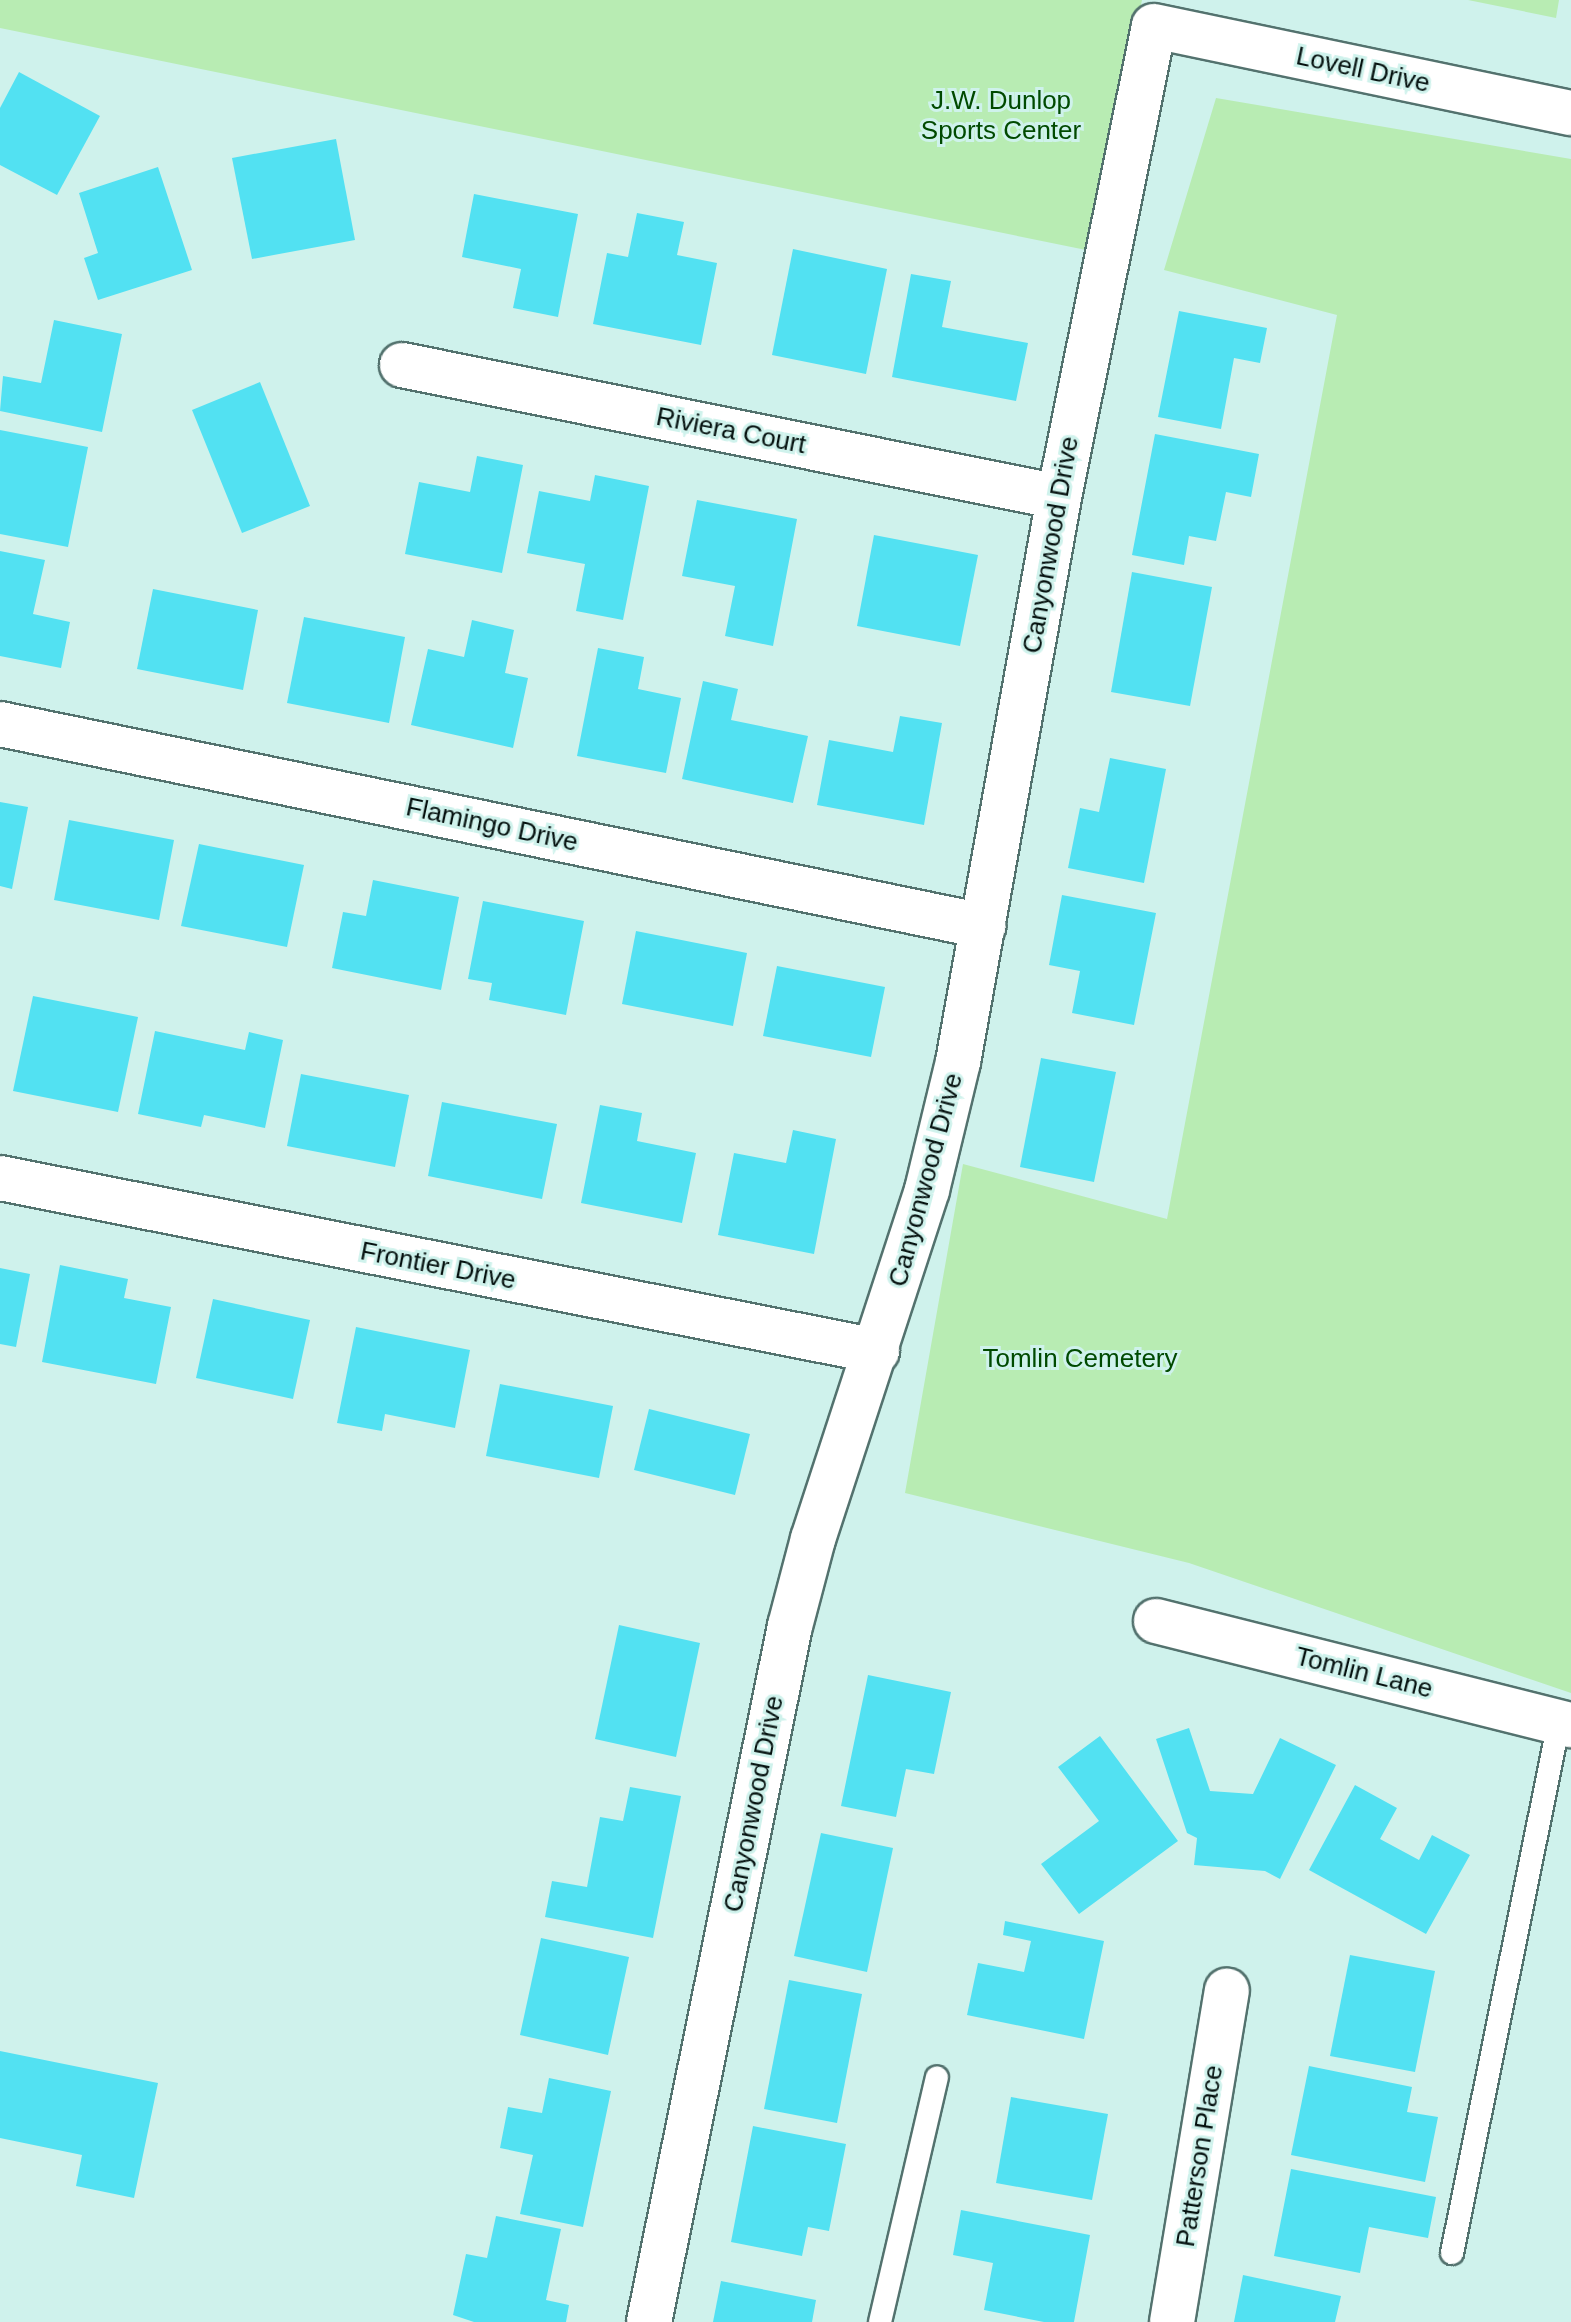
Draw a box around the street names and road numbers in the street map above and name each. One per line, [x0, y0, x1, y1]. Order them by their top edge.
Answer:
street label: Lovell Drive [1293, 41, 1433, 99]
street label: Riviera Court [654, 401, 808, 461]
street label: Canyonwood Drive [1017, 434, 1085, 656]
street label: Flamingo Drive [403, 792, 581, 858]
street label: Canyonwood Drive [883, 1070, 969, 1290]
street label: Frontier Drive [358, 1236, 518, 1296]
street label: Tomlin Lane [1292, 1641, 1436, 1705]
street label: Canyonwood Drive [718, 1693, 790, 1915]
street label: Patterson Place [1170, 2063, 1230, 2249]

